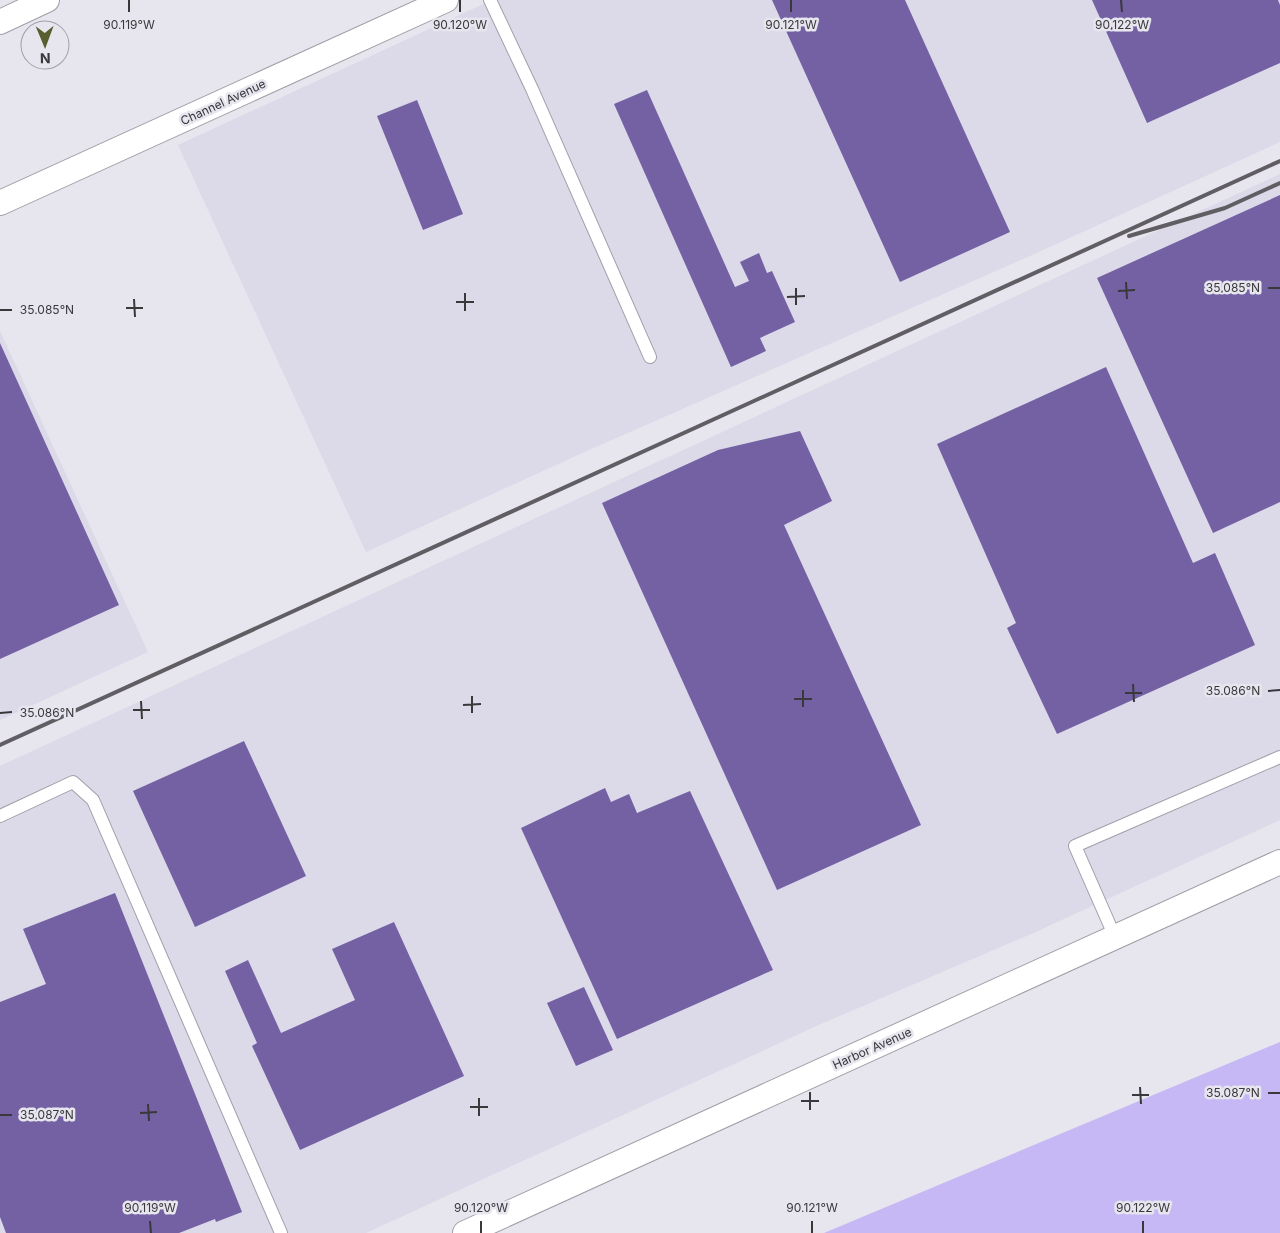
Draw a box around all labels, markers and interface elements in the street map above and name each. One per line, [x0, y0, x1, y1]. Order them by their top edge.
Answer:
text: 90.119°W [103, 17, 155, 32]
text: 90.120°W [433, 17, 487, 32]
text: 90.121°W [765, 17, 817, 32]
text: 90.122°W [1095, 17, 1149, 32]
north arrow [20, 20, 70, 70]
text: N [40, 50, 51, 67]
street label: Channel Avenue [178, 76, 268, 128]
text: 35.085°N [1206, 280, 1260, 295]
text: 35.085°N [20, 302, 74, 317]
text: 35.086°N [1206, 683, 1260, 698]
text: 35.086°N [20, 705, 74, 720]
street label: Harbor Avenue [830, 1024, 914, 1072]
text: 35.087°N [1206, 1085, 1260, 1100]
text: 35.087°N [20, 1107, 74, 1122]
text: 90.119°W [124, 1200, 176, 1215]
text: 90.120°W [454, 1200, 508, 1215]
text: 90.121°W [786, 1200, 838, 1215]
text: 90.122°W [1116, 1200, 1170, 1215]

